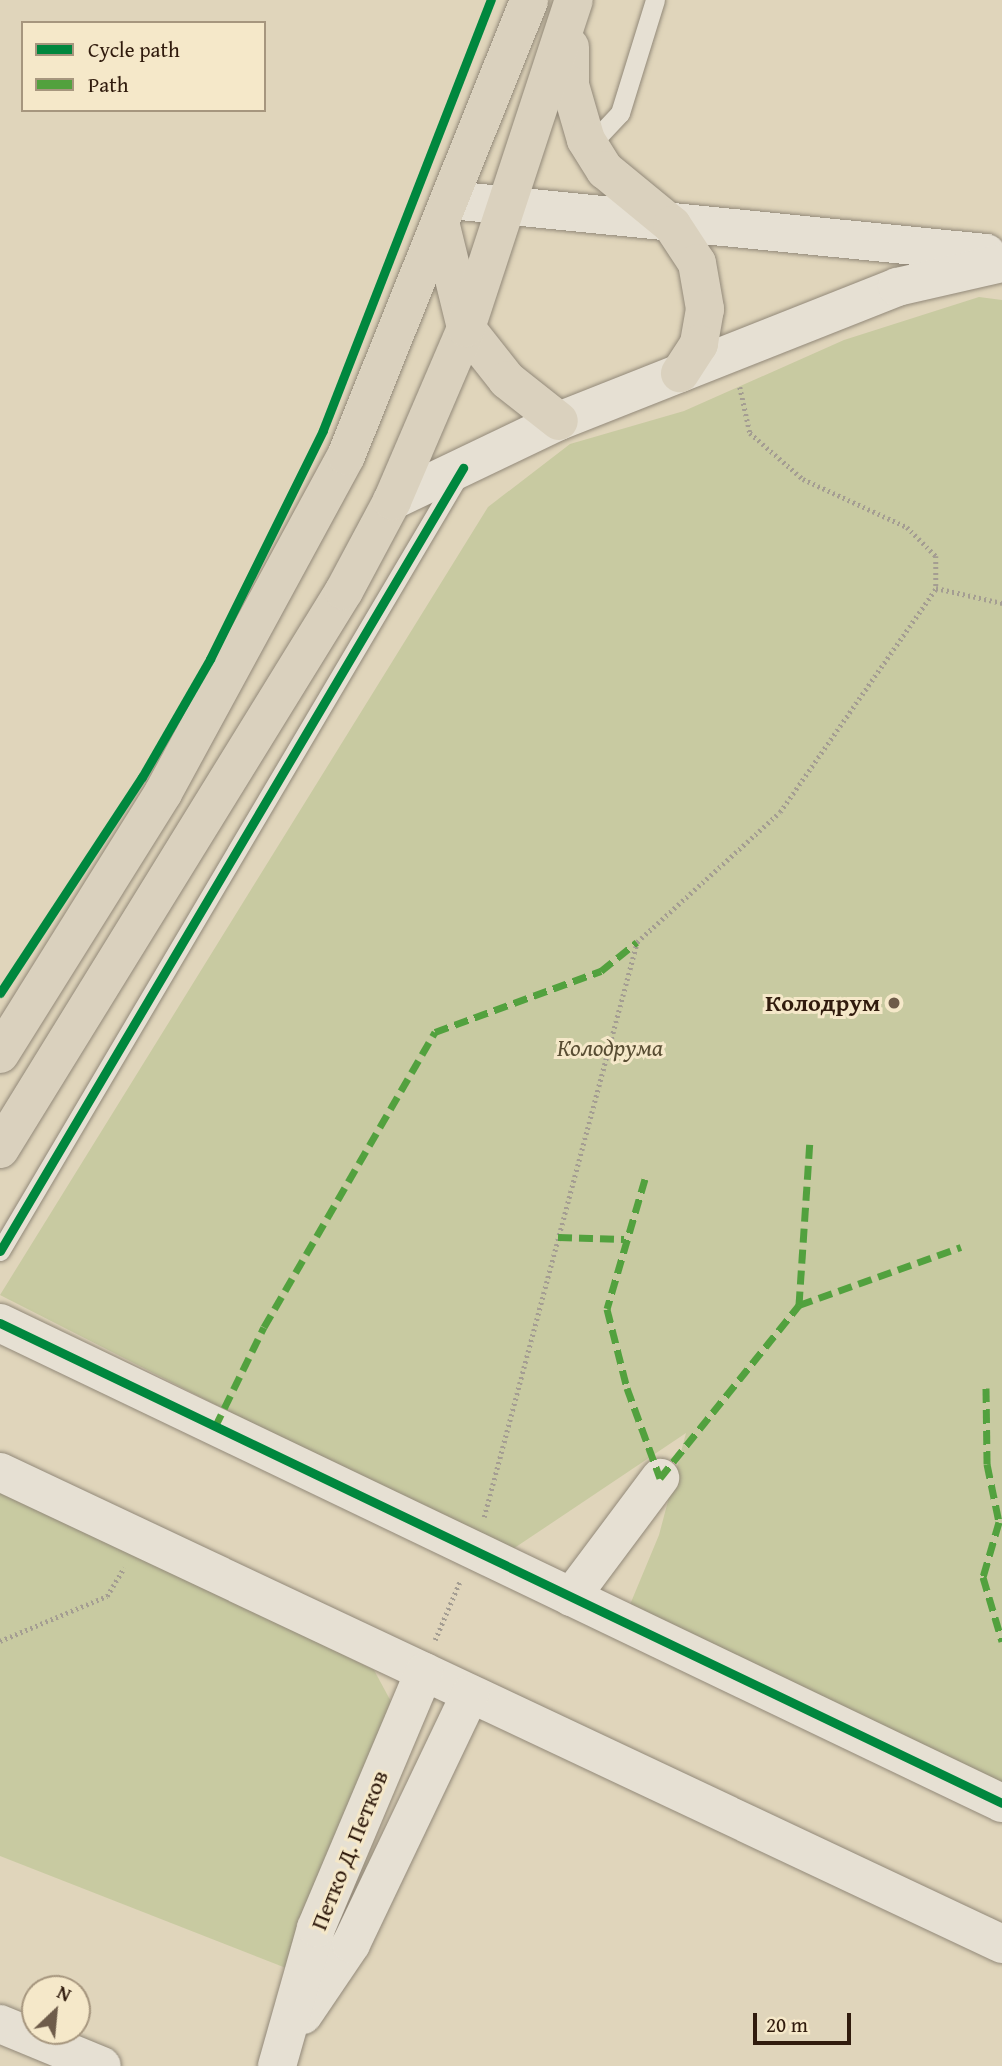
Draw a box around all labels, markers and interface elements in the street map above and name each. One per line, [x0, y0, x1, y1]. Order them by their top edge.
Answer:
legend [21, 21, 266, 112]
text: Cycle path [88, 34, 180, 65]
text: Path [88, 69, 128, 100]
place label: Колодрум [765, 989, 880, 1017]
marker: Колодрум [886, 995, 902, 1011]
park label: Колодрума [557, 1034, 663, 1062]
street label: Петко Д. Петков [304, 1766, 394, 1934]
north arrow [21, 1975, 91, 2045]
text: N [52, 1978, 76, 2008]
scale bar [757, 2000, 855, 2044]
text: 20 m [766, 2009, 808, 2040]

